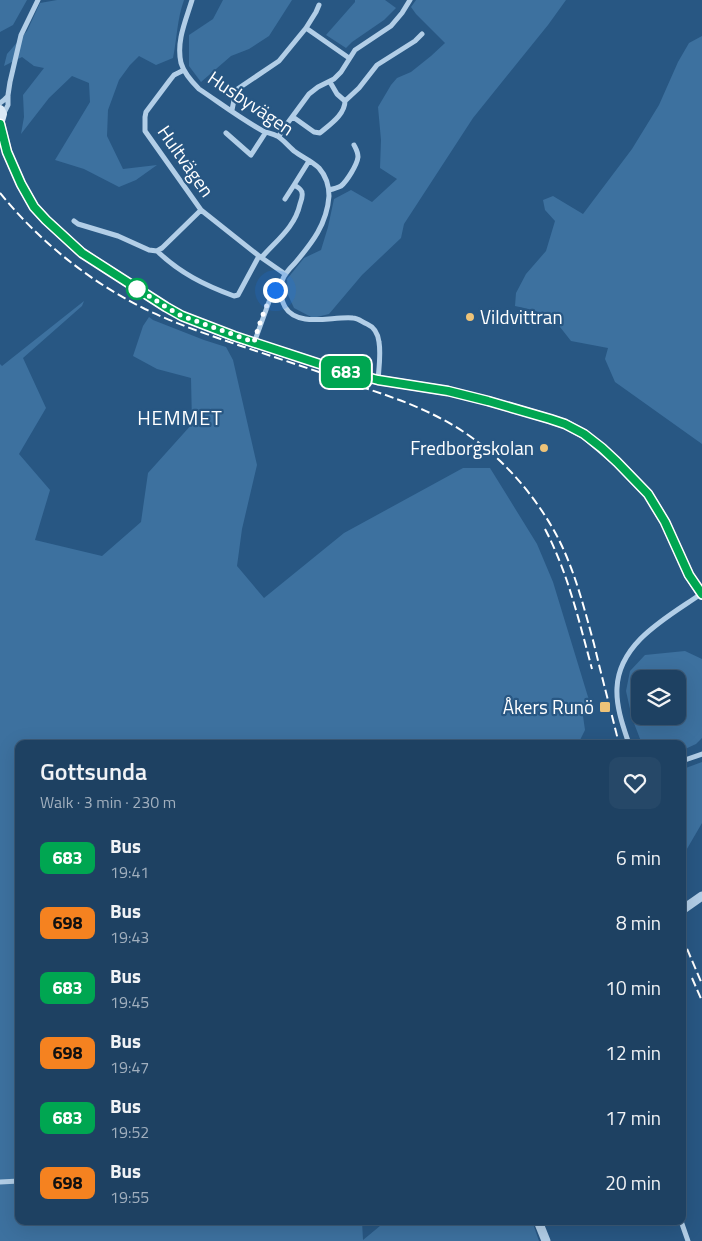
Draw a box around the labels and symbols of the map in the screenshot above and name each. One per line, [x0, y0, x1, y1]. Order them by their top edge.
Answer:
street label: Husbyvägen [202, 63, 300, 142]
street label: Hultvägen [151, 119, 222, 203]
unlabelled marker [126, 278, 148, 300]
your location [263, 278, 288, 303]
place label: Vildvittran [480, 302, 563, 331]
marker: Vildvittran [464, 311, 476, 323]
line badge: 683 [317, 356, 375, 388]
district label: HEMMET [137, 402, 223, 433]
place label: Fredborgskolan [410, 433, 534, 462]
marker: Fredborgskolan [538, 442, 550, 454]
place label: Åkers Runö [503, 692, 594, 721]
marker: Åkers Runö [598, 700, 612, 714]

